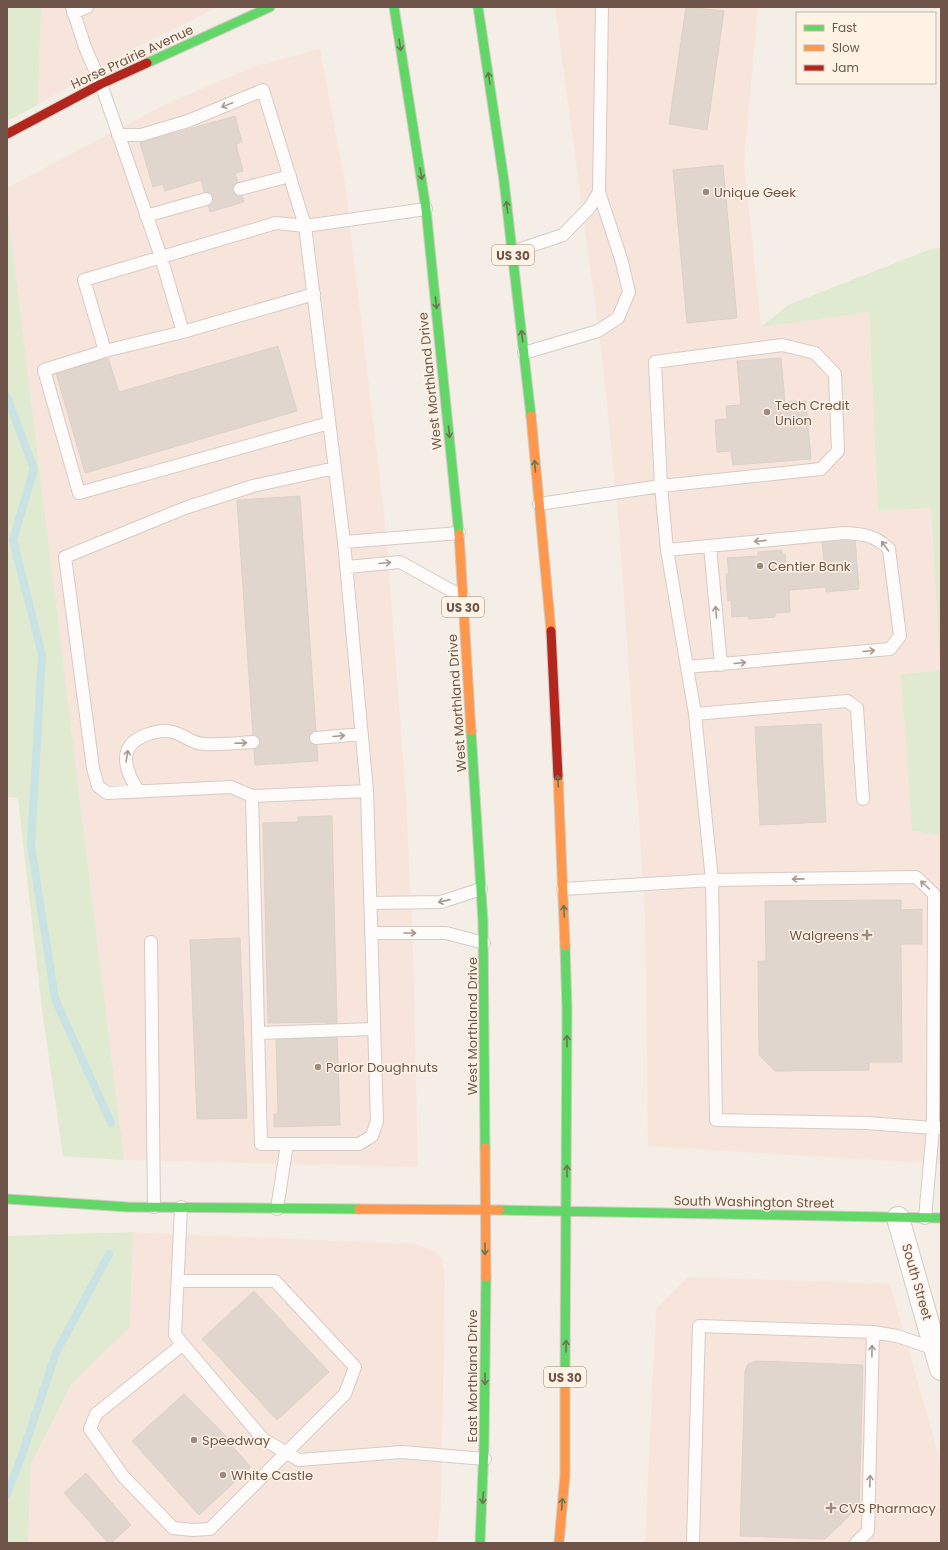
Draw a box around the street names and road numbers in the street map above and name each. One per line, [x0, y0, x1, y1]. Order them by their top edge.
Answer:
street label: Horse Prairie Avenue [68, 20, 196, 94]
road number: US 30 [492, 245, 534, 265]
street label: West Morthland Drive [413, 311, 447, 451]
road number: US 30 [442, 597, 484, 617]
street label: West Morthland Drive [443, 633, 471, 773]
street label: West Morthland Drive [463, 957, 482, 1095]
street label: South Washington Street [674, 1191, 835, 1213]
street label: South Street [897, 1241, 937, 1323]
street label: East Morthland Drive [463, 1309, 482, 1443]
road number: US 30 [544, 1367, 586, 1387]

